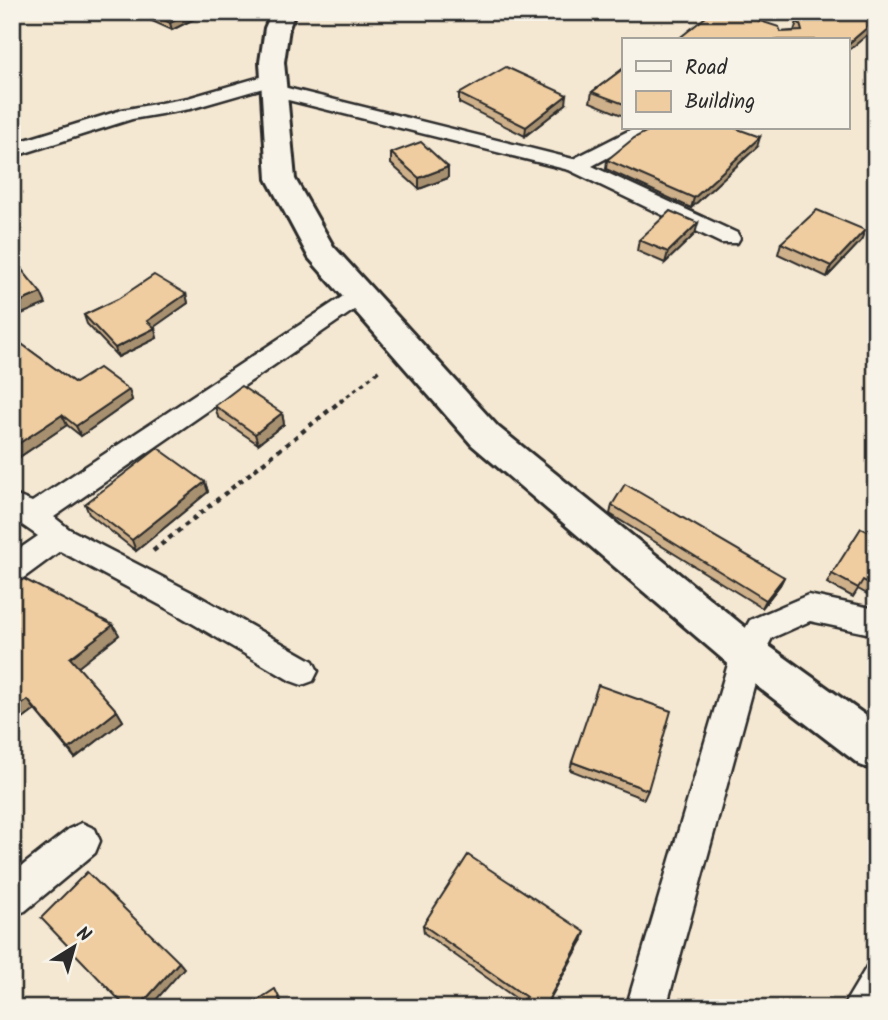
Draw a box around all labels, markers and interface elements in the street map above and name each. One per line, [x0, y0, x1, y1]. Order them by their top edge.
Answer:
legend [622, 38, 850, 130]
text: Road [685, 52, 728, 85]
text: Building [685, 86, 755, 119]
north arrow [38, 912, 108, 982]
text: N [69, 919, 97, 951]

